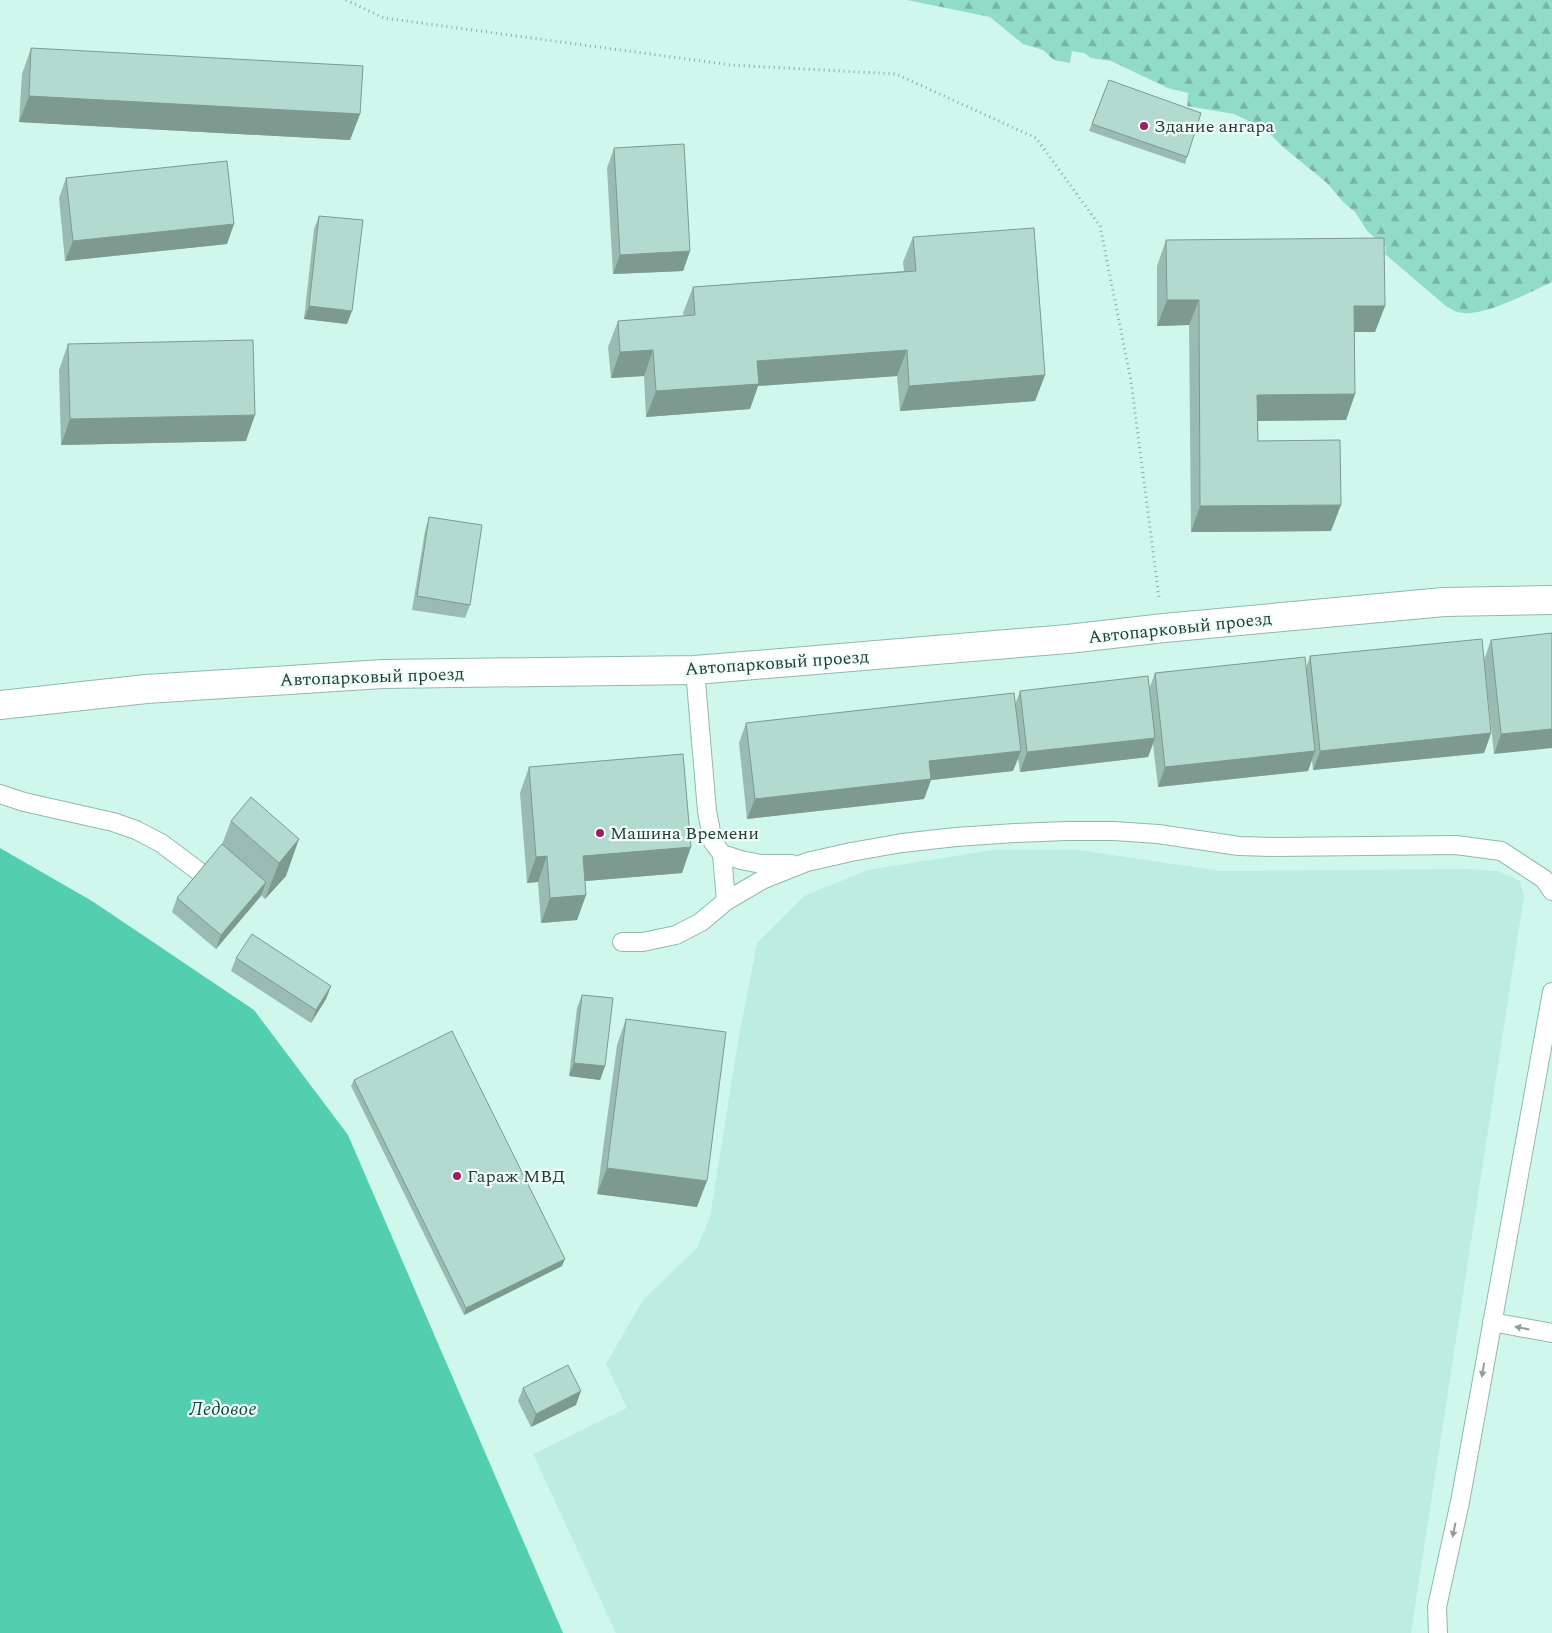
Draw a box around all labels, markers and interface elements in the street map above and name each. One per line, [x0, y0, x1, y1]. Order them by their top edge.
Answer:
place label: Здание ангара [1154, 113, 1275, 140]
marker: Здание ангара [1138, 120, 1150, 132]
street label: Автопарковый проезд [1087, 605, 1273, 651]
street label: Автопарковый проезд [684, 643, 870, 683]
street label: Автопарковый проезд [279, 660, 465, 694]
place label: Машина Времени [610, 820, 759, 847]
marker: Машина Времени [594, 827, 606, 839]
place label: Гараж МВД [467, 1163, 565, 1190]
marker: Гараж МВД [451, 1170, 463, 1182]
one-way arrow [1514, 1323, 1530, 1331]
one-way arrow [1479, 1362, 1487, 1378]
water label: Ледовое [188, 1395, 257, 1424]
one-way arrow [1450, 1522, 1458, 1537]

